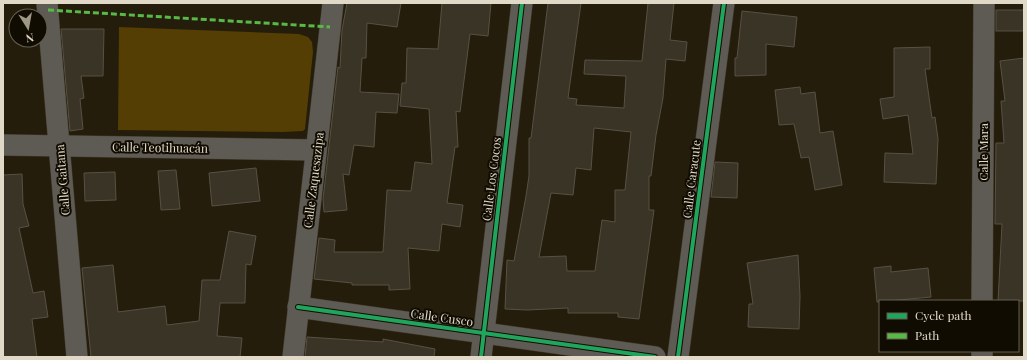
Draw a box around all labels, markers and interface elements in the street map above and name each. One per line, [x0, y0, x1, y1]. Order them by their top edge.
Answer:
north arrow [8, 8, 48, 48]
text: N [25, 30, 35, 46]
street label: Calle Mara [975, 123, 991, 181]
street label: Calle Zaquesazipa [299, 131, 327, 229]
street label: Calle Los Cocos [478, 136, 504, 222]
street label: Calle Teotihuacán [112, 138, 208, 156]
street label: Calle Caracute [678, 139, 704, 219]
street label: Calle Gaitana [51, 144, 73, 216]
legend [879, 300, 1019, 352]
street label: Calle Cusco [410, 305, 475, 329]
text: Cycle path [915, 307, 972, 323]
text: Path [915, 327, 939, 343]

